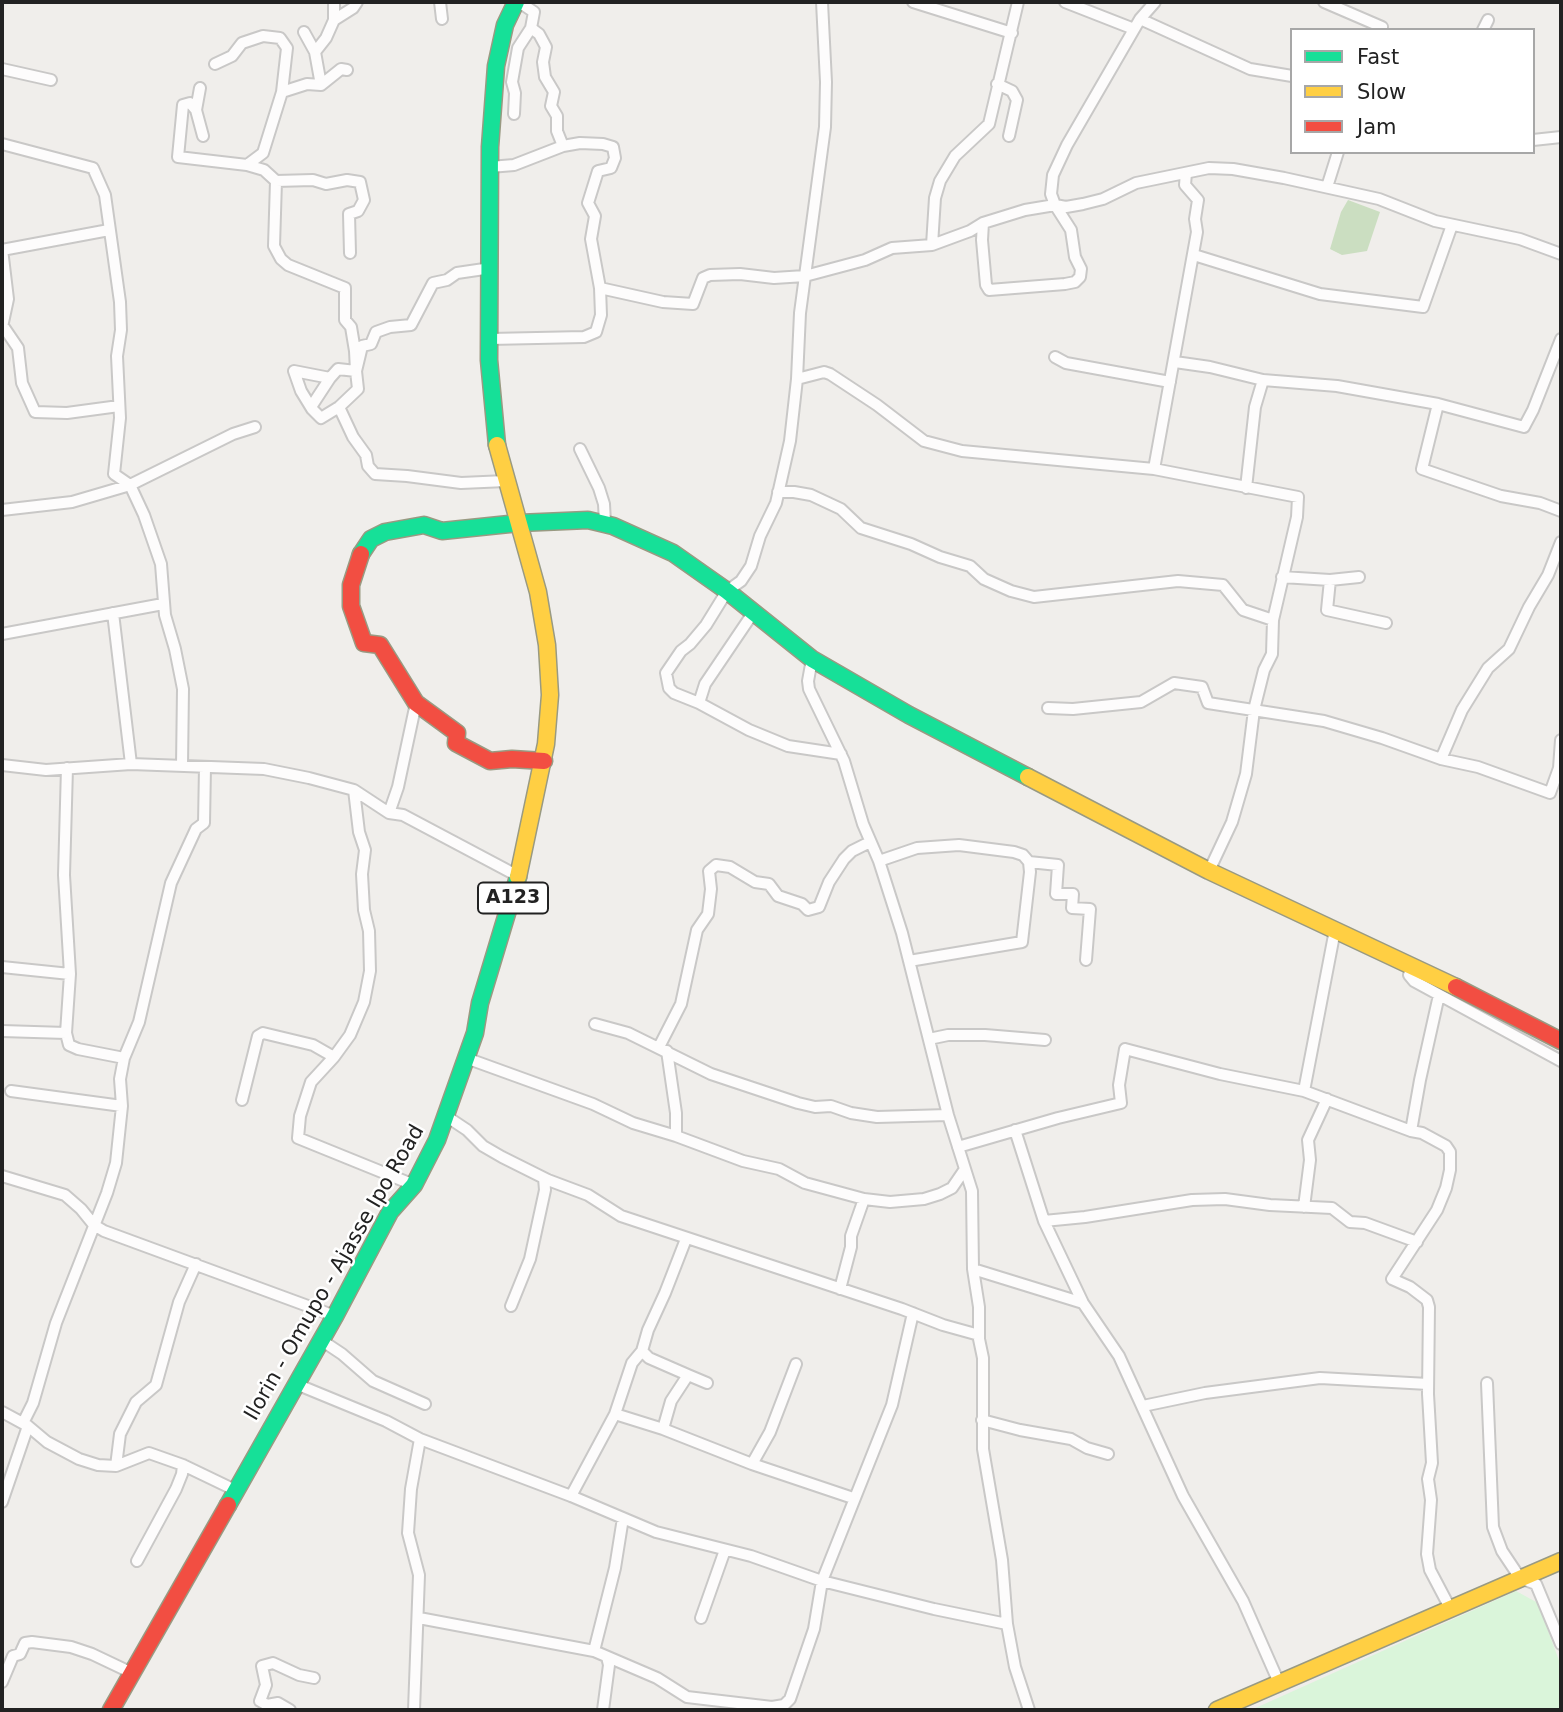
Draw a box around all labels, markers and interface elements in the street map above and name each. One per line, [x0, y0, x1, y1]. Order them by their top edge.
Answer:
legend [1290, 28, 1535, 154]
text: Fast [1357, 45, 1399, 69]
text: Slow [1357, 80, 1406, 104]
text: Jam [1357, 115, 1397, 139]
road number: A123 [478, 882, 548, 914]
street label: Ilorin - Omupo - Ajasse Ipo Road [240, 1121, 430, 1425]

